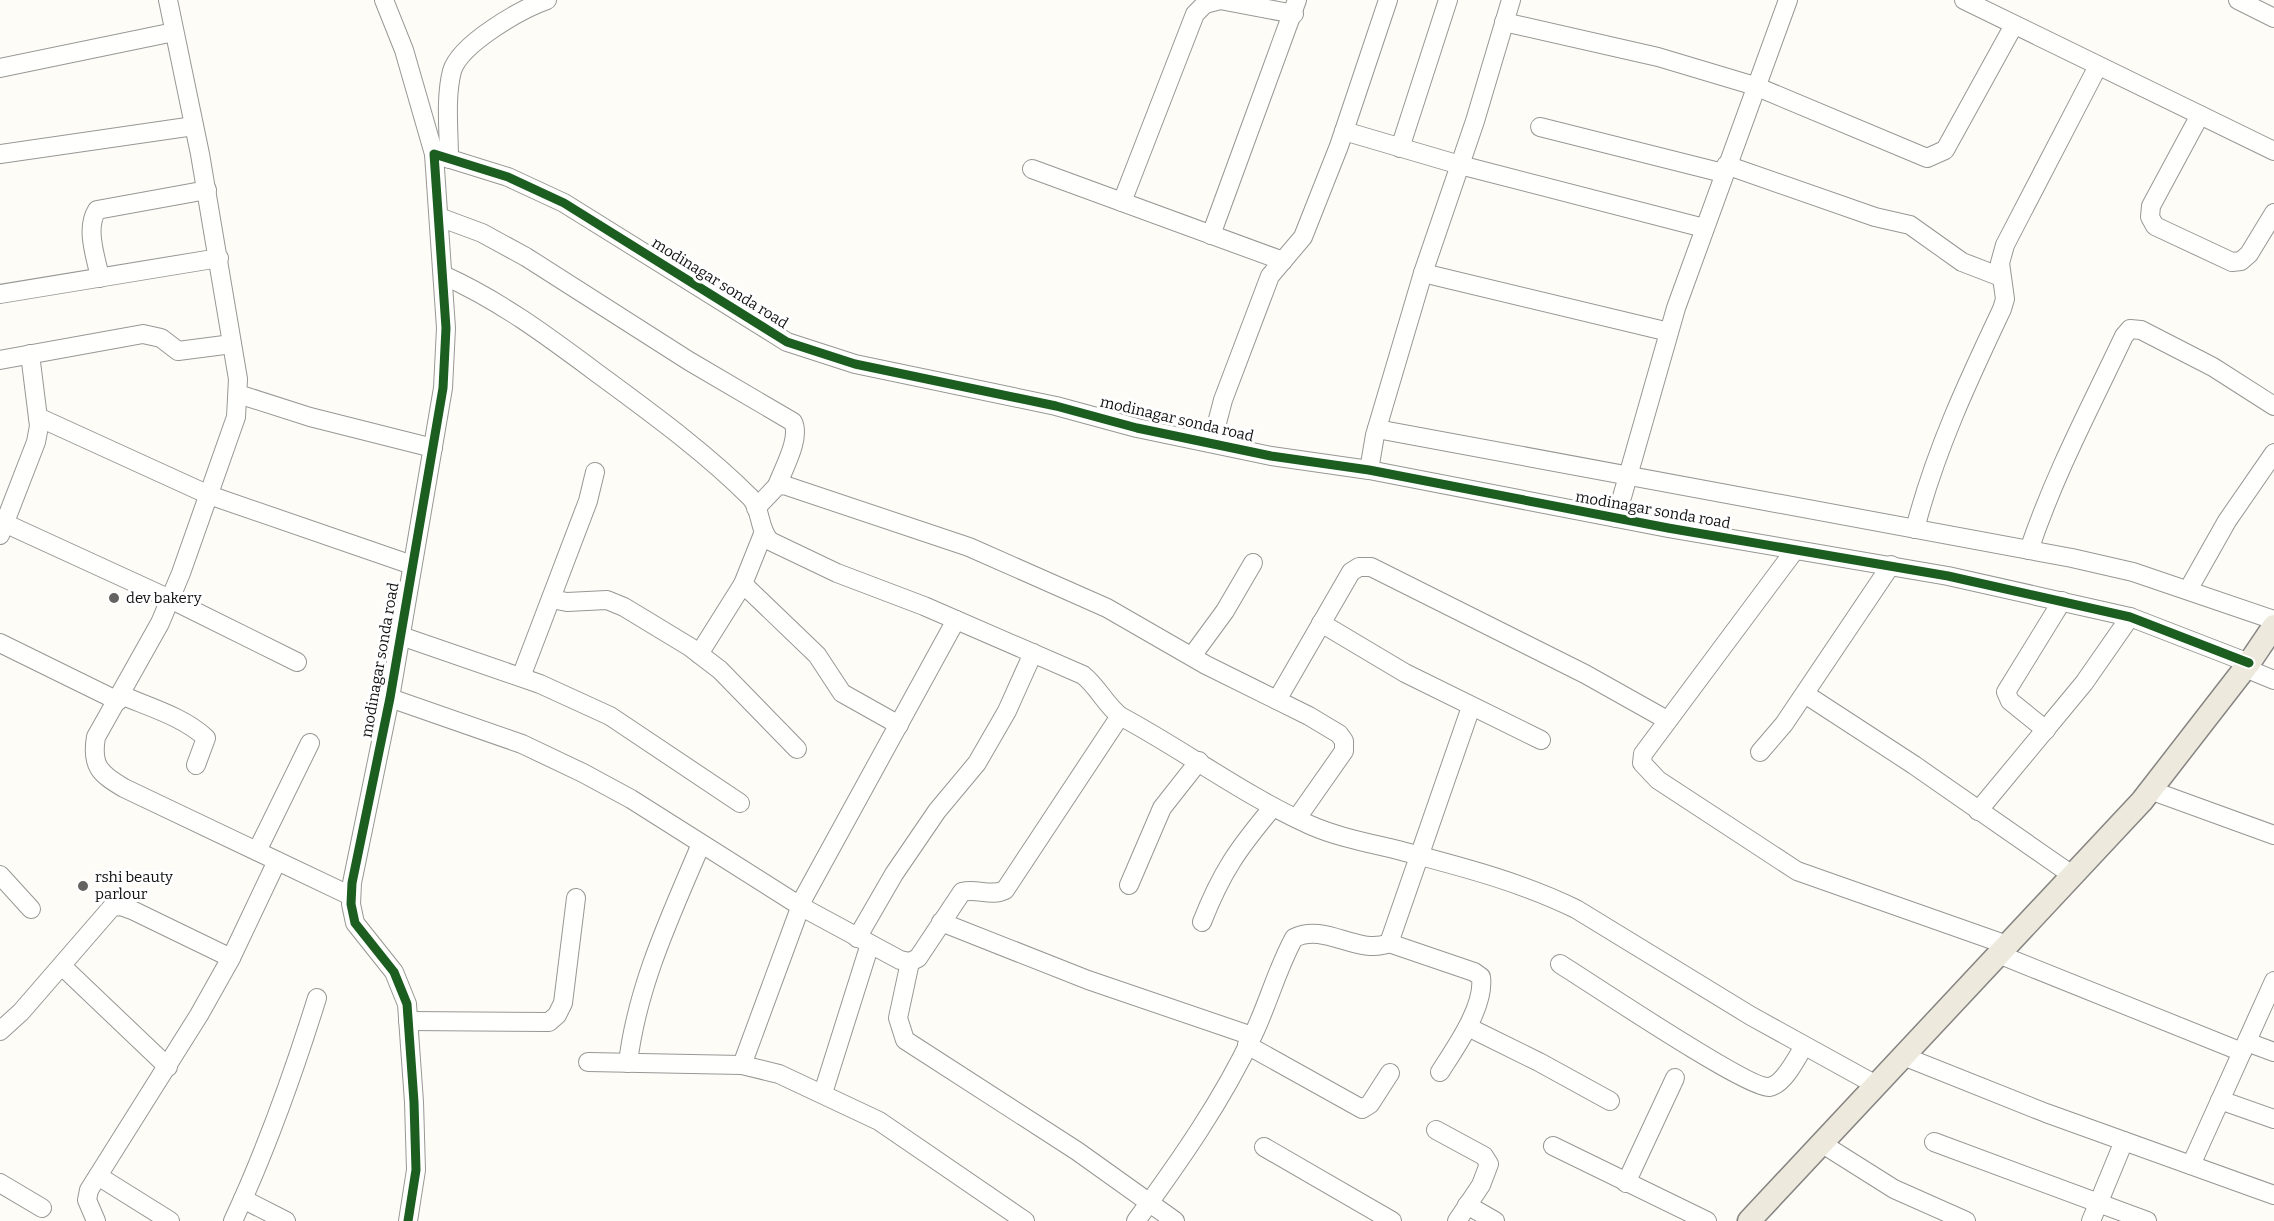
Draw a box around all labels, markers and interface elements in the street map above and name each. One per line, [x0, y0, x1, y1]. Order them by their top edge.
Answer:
street label: modinagar sonda road [649, 234, 792, 332]
street label: modinagar sonda road [1098, 393, 1256, 445]
street label: modinagar sonda road [1574, 487, 1732, 533]
street label: modinagar sonda road [357, 581, 403, 739]
place label: dev bakery [126, 589, 202, 607]
marker: dev bakery [107, 591, 121, 605]
place label: rshi beauty parlour [95, 868, 173, 903]
marker: rshi beauty parlour [76, 879, 90, 893]

